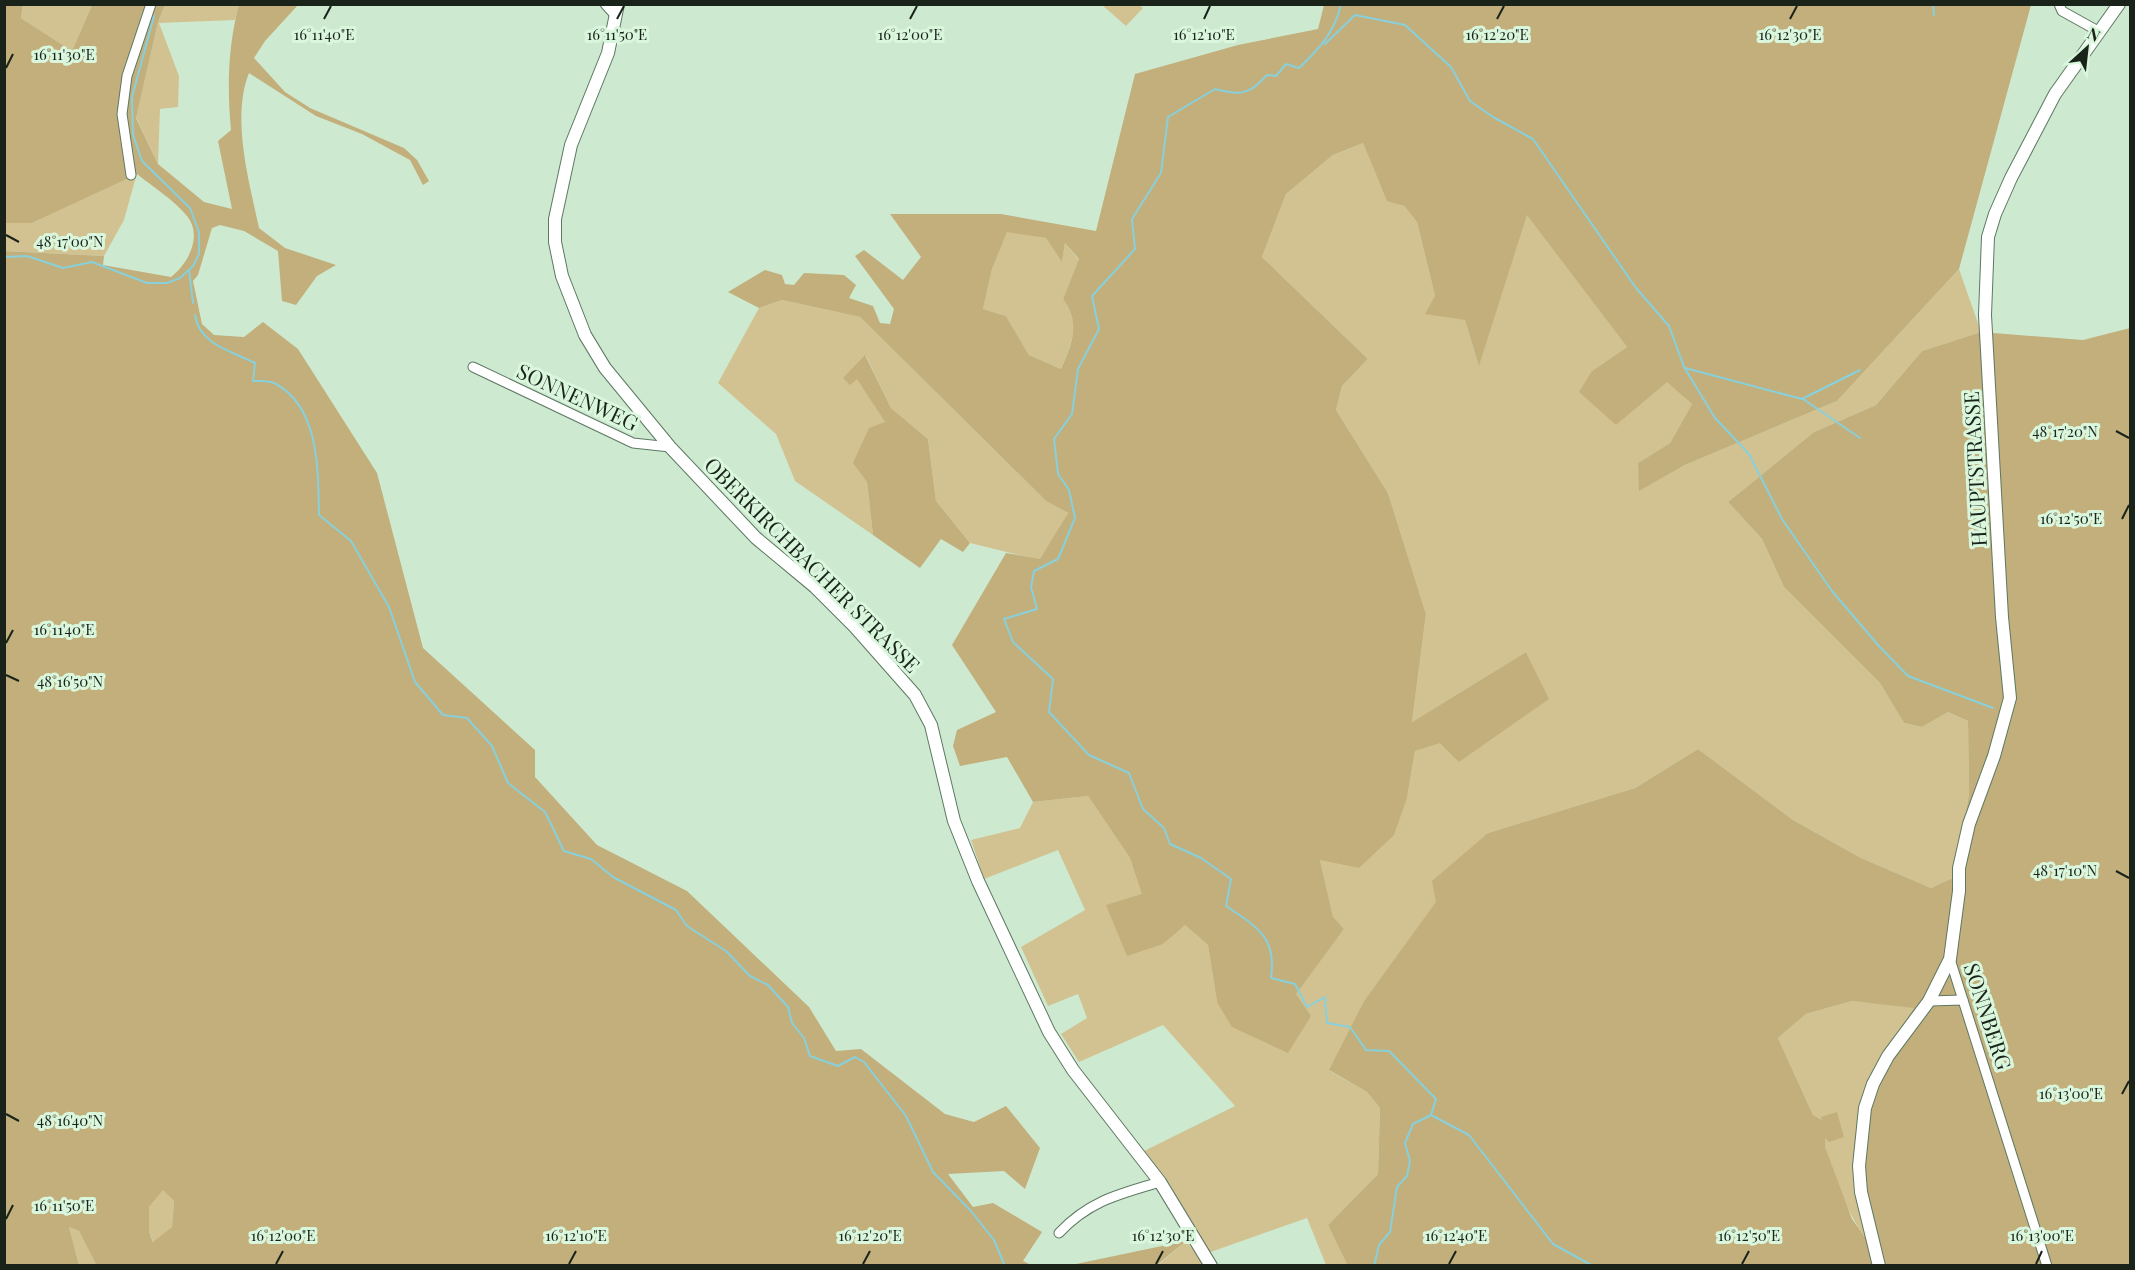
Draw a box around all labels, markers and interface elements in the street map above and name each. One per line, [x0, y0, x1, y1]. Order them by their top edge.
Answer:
north arrow [2057, 18, 2117, 78]
text: N [2084, 22, 2104, 46]
text: 16°11'40"E [294, 24, 354, 44]
text: 16°11'50"E [587, 24, 647, 44]
text: 16°12'00"E [878, 24, 942, 44]
text: 16°12'10"E [1173, 24, 1235, 44]
text: 16°12'20"E [1465, 24, 1529, 44]
text: 16°12'30"E [1759, 24, 1821, 44]
text: 16°11'30"E [33, 44, 95, 64]
text: 48°17'00"N [36, 231, 104, 251]
street label: SONNENWEG [513, 356, 643, 436]
street label: HAUPTSTRASSE [1956, 391, 1992, 547]
text: 48°17'20"N [2032, 421, 2098, 441]
street label: OBERKIRCHBACHER STRASSE [699, 450, 927, 678]
text: 16°12'50"E [2040, 508, 2102, 528]
text: 16°11'40"E [34, 619, 94, 639]
text: 48°16'50"N [37, 671, 104, 691]
text: 48°17'10"N [2033, 860, 2097, 880]
street label: SONNBERG [1959, 959, 2019, 1073]
text: 16°13'00"E [2039, 1083, 2103, 1103]
text: 48°16'40"N [37, 1110, 104, 1130]
text: 16°11'50"E [34, 1195, 94, 1215]
text: 16°12'00"E [251, 1225, 315, 1245]
text: 16°12'10"E [545, 1225, 607, 1245]
text: 16°12'20"E [838, 1225, 902, 1245]
text: 16°12'30"E [1132, 1225, 1194, 1245]
text: 16°12'40"E [1425, 1225, 1487, 1245]
text: 16°12'50"E [1718, 1225, 1780, 1245]
text: 16°13'00"E [2010, 1225, 2074, 1245]

